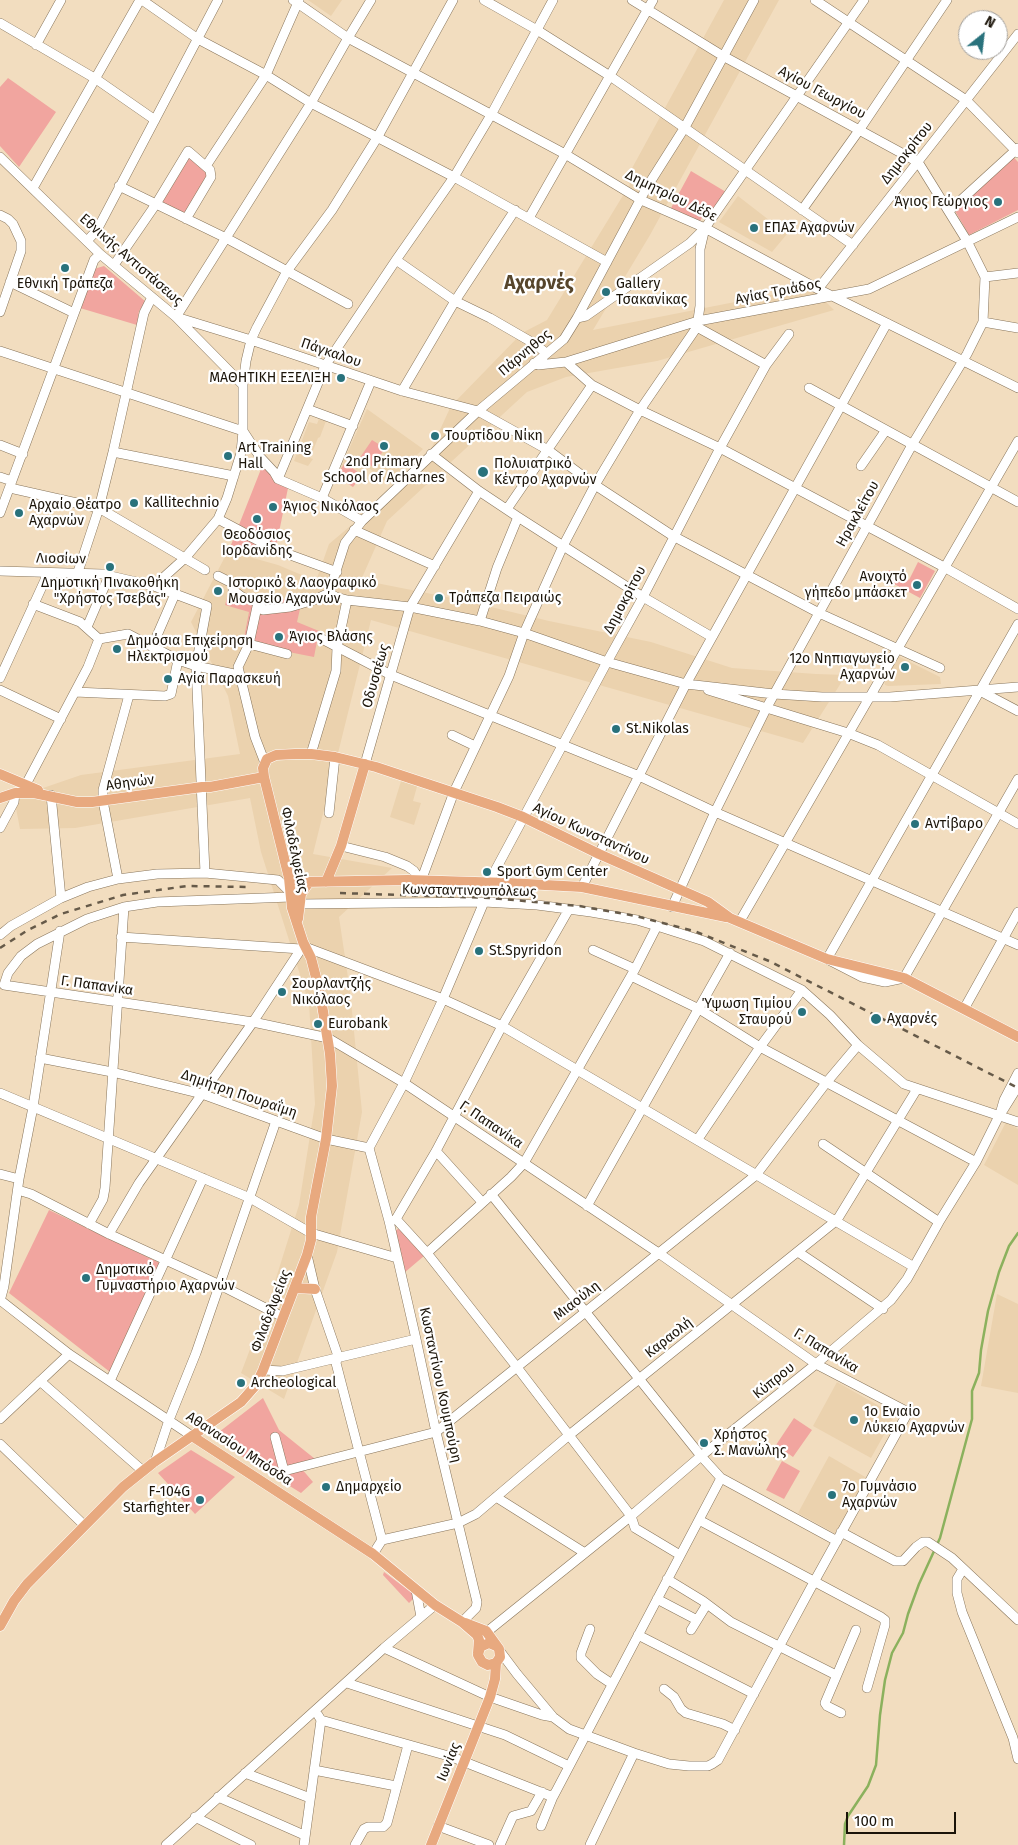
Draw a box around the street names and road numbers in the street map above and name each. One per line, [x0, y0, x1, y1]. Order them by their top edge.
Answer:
street label: Αγίου Γεωργίου [775, 63, 869, 123]
street label: Δημοκρίτου [877, 119, 937, 187]
street label: Δημητρίου Δέδε [622, 167, 720, 225]
street label: Εθνικής Αντιστάσεως [76, 211, 186, 309]
street label: Αγίας Τριάδος [734, 275, 822, 309]
street label: Πάρνηθος [495, 326, 555, 380]
street label: Πάγκαλου [299, 335, 363, 371]
street label: Ηρακλείτου [833, 478, 883, 550]
street label: Λιοσίων [36, 550, 86, 568]
street label: Δημοκρίτου [600, 563, 650, 637]
street label: Οδυσσέως [359, 642, 393, 710]
street label: Αθηνών [105, 771, 155, 795]
street label: Αγίου Κωνσταντίνου [530, 800, 652, 868]
street label: Φιλαδελφείας [277, 806, 311, 894]
street label: Κωνσταντινουπόλεως [402, 881, 536, 901]
street label: Γ. Παπανίκα [60, 973, 134, 999]
street label: Δημήτρη Πουραΐμη [179, 1066, 299, 1122]
street label: Γ. Παπανίκα [456, 1098, 526, 1152]
street label: Φιλαδελφείας [248, 1267, 294, 1355]
street label: Μιαούλη [550, 1278, 604, 1324]
street label: Κωσταντίνου Κουμπούρη [415, 1306, 465, 1464]
street label: Καραολή [642, 1314, 696, 1362]
street label: Γ. Παπανίκα [790, 1325, 862, 1377]
street label: Κύπρου [750, 1359, 798, 1403]
street label: Αθανασίου Μπόσδα [183, 1408, 295, 1490]
street label: Ιωνίας [434, 1740, 464, 1784]

